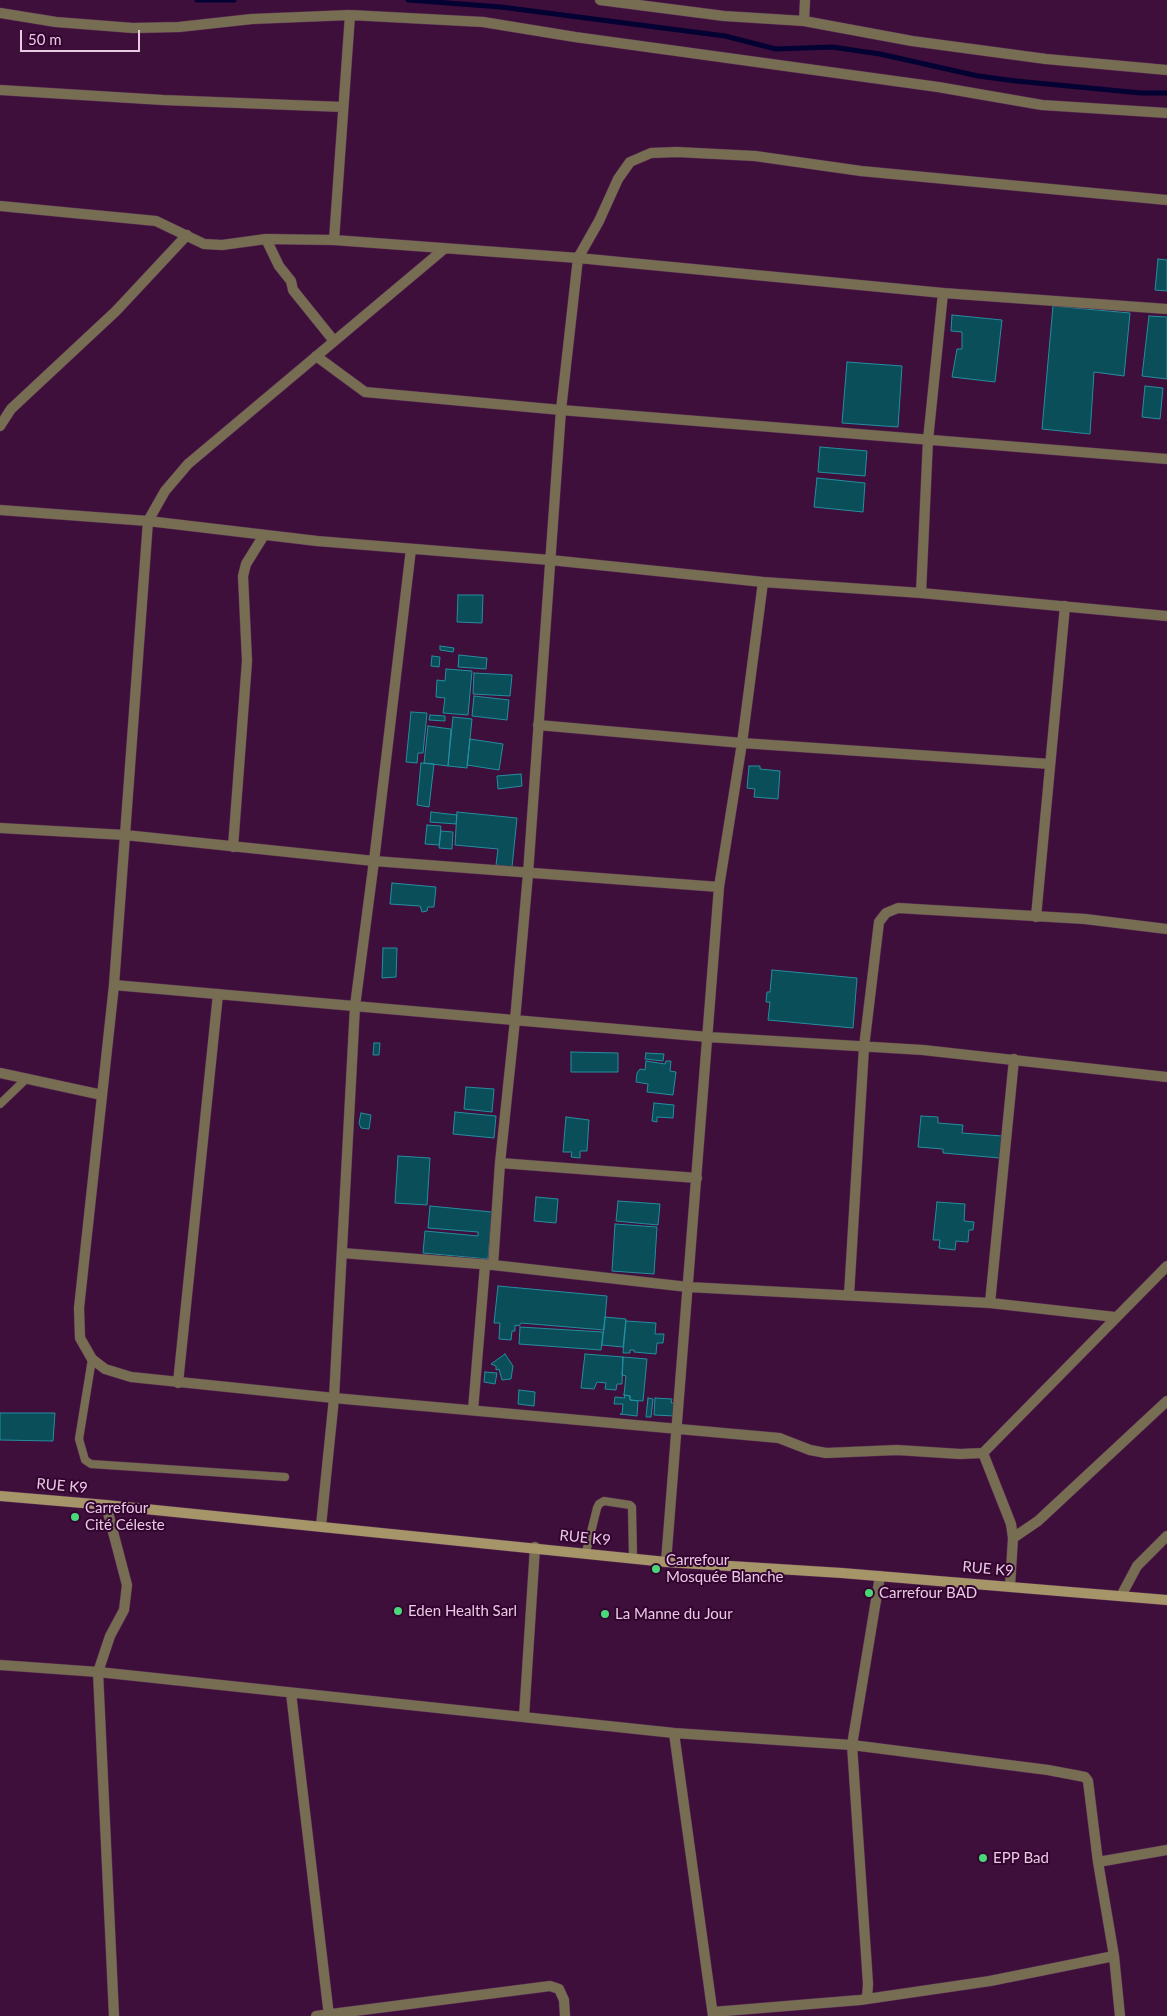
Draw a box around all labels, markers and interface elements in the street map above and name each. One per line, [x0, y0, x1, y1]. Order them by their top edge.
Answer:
scale bar [22, 20, 142, 52]
text: 50 m [28, 30, 62, 48]
street label: RUE K9 [36, 1475, 88, 1497]
place label: Carrefour Cité Céleste [85, 1499, 165, 1534]
marker: Carrefour Cité Céleste [69, 1511, 81, 1523]
street label: RUE K9 [558, 1526, 612, 1550]
place label: Carrefour Mosquée Blanche [666, 1551, 784, 1586]
street label: RUE K9 [962, 1558, 1014, 1580]
marker: Carrefour Mosquée Blanche [650, 1563, 662, 1575]
place label: Carrefour BAD [879, 1584, 977, 1602]
marker: Carrefour BAD [863, 1587, 875, 1599]
place label: Eden Health Sarl [408, 1602, 517, 1620]
marker: Eden Health Sarl [392, 1605, 404, 1617]
place label: La Manne du Jour [615, 1605, 733, 1623]
marker: La Manne du Jour [599, 1608, 611, 1620]
place label: EPP Bad [993, 1849, 1049, 1867]
marker: EPP Bad [977, 1852, 989, 1864]

